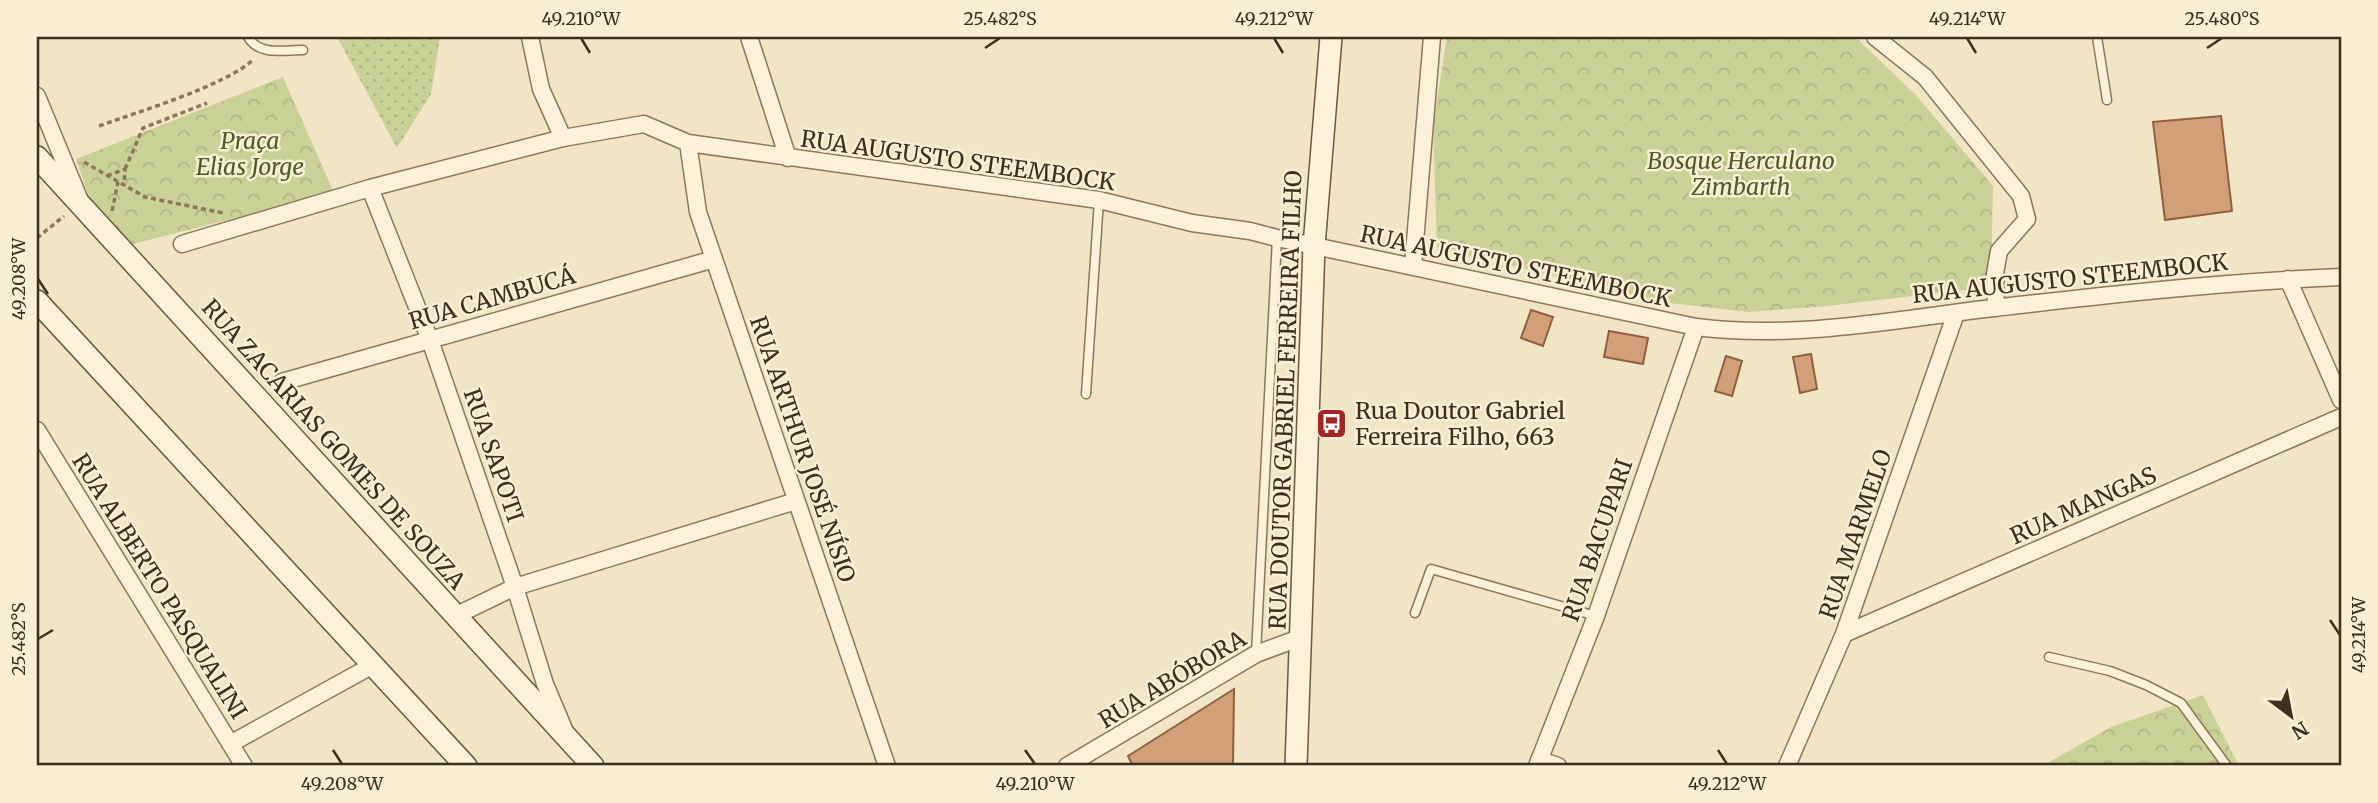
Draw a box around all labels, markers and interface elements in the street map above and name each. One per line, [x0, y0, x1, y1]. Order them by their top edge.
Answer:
text: 49.210°W [542, 7, 622, 30]
text: 25.482°S [963, 7, 1037, 30]
text: 49.212°W [1235, 7, 1314, 30]
text: 49.214°W [1929, 7, 2006, 30]
text: 25.480°S [2185, 7, 2260, 30]
street label: RUA AUGUSTO STEEMBOCK [799, 124, 1118, 196]
park label: Praça Elias Jorge [196, 126, 304, 181]
park label: Bosque Herculano Zimbarth [1647, 146, 1835, 201]
street label: RUA DOUTOR GABRIEL FERREIRA FILHO [1262, 170, 1308, 630]
street label: RUA AUGUSTO STEEMBOCK [1358, 219, 1675, 313]
text: 49.208°W [7, 237, 30, 320]
street label: RUA AUGUSTO STEEMBOCK [1911, 247, 2230, 309]
street label: RUA CAMBUCÁ [406, 260, 579, 336]
street label: RUA ZACARIAS GOMES DE SOUZA [196, 293, 473, 596]
street label: RUA ARTHUR JOSÉ NÍSIO [744, 312, 862, 586]
street label: RUA SAPOTI [458, 384, 530, 526]
place label: Rua Doutor Gabriel Ferreira Filho, 663 [1355, 396, 1565, 451]
bus stop icon: Rua Doutor Gabriel Ferreira Filho, 663 [1315, 406, 1349, 440]
street label: RUA MARMELO [1812, 445, 1898, 623]
street label: RUA ALBERTO PASQUALINI [66, 448, 254, 724]
street label: RUA BACUPARI [1556, 455, 1638, 625]
street label: RUA MANGAS [2005, 460, 2161, 550]
text: 49.214°W [2347, 596, 2370, 673]
text: 25.482°S [7, 602, 30, 676]
street label: RUA ABÓBORA [1093, 623, 1252, 734]
north arrow [2256, 680, 2326, 750]
text: N [2287, 716, 2313, 745]
text: 49.208°W [301, 772, 384, 795]
text: 49.210°W [996, 772, 1076, 795]
text: 49.212°W [1688, 772, 1767, 795]

